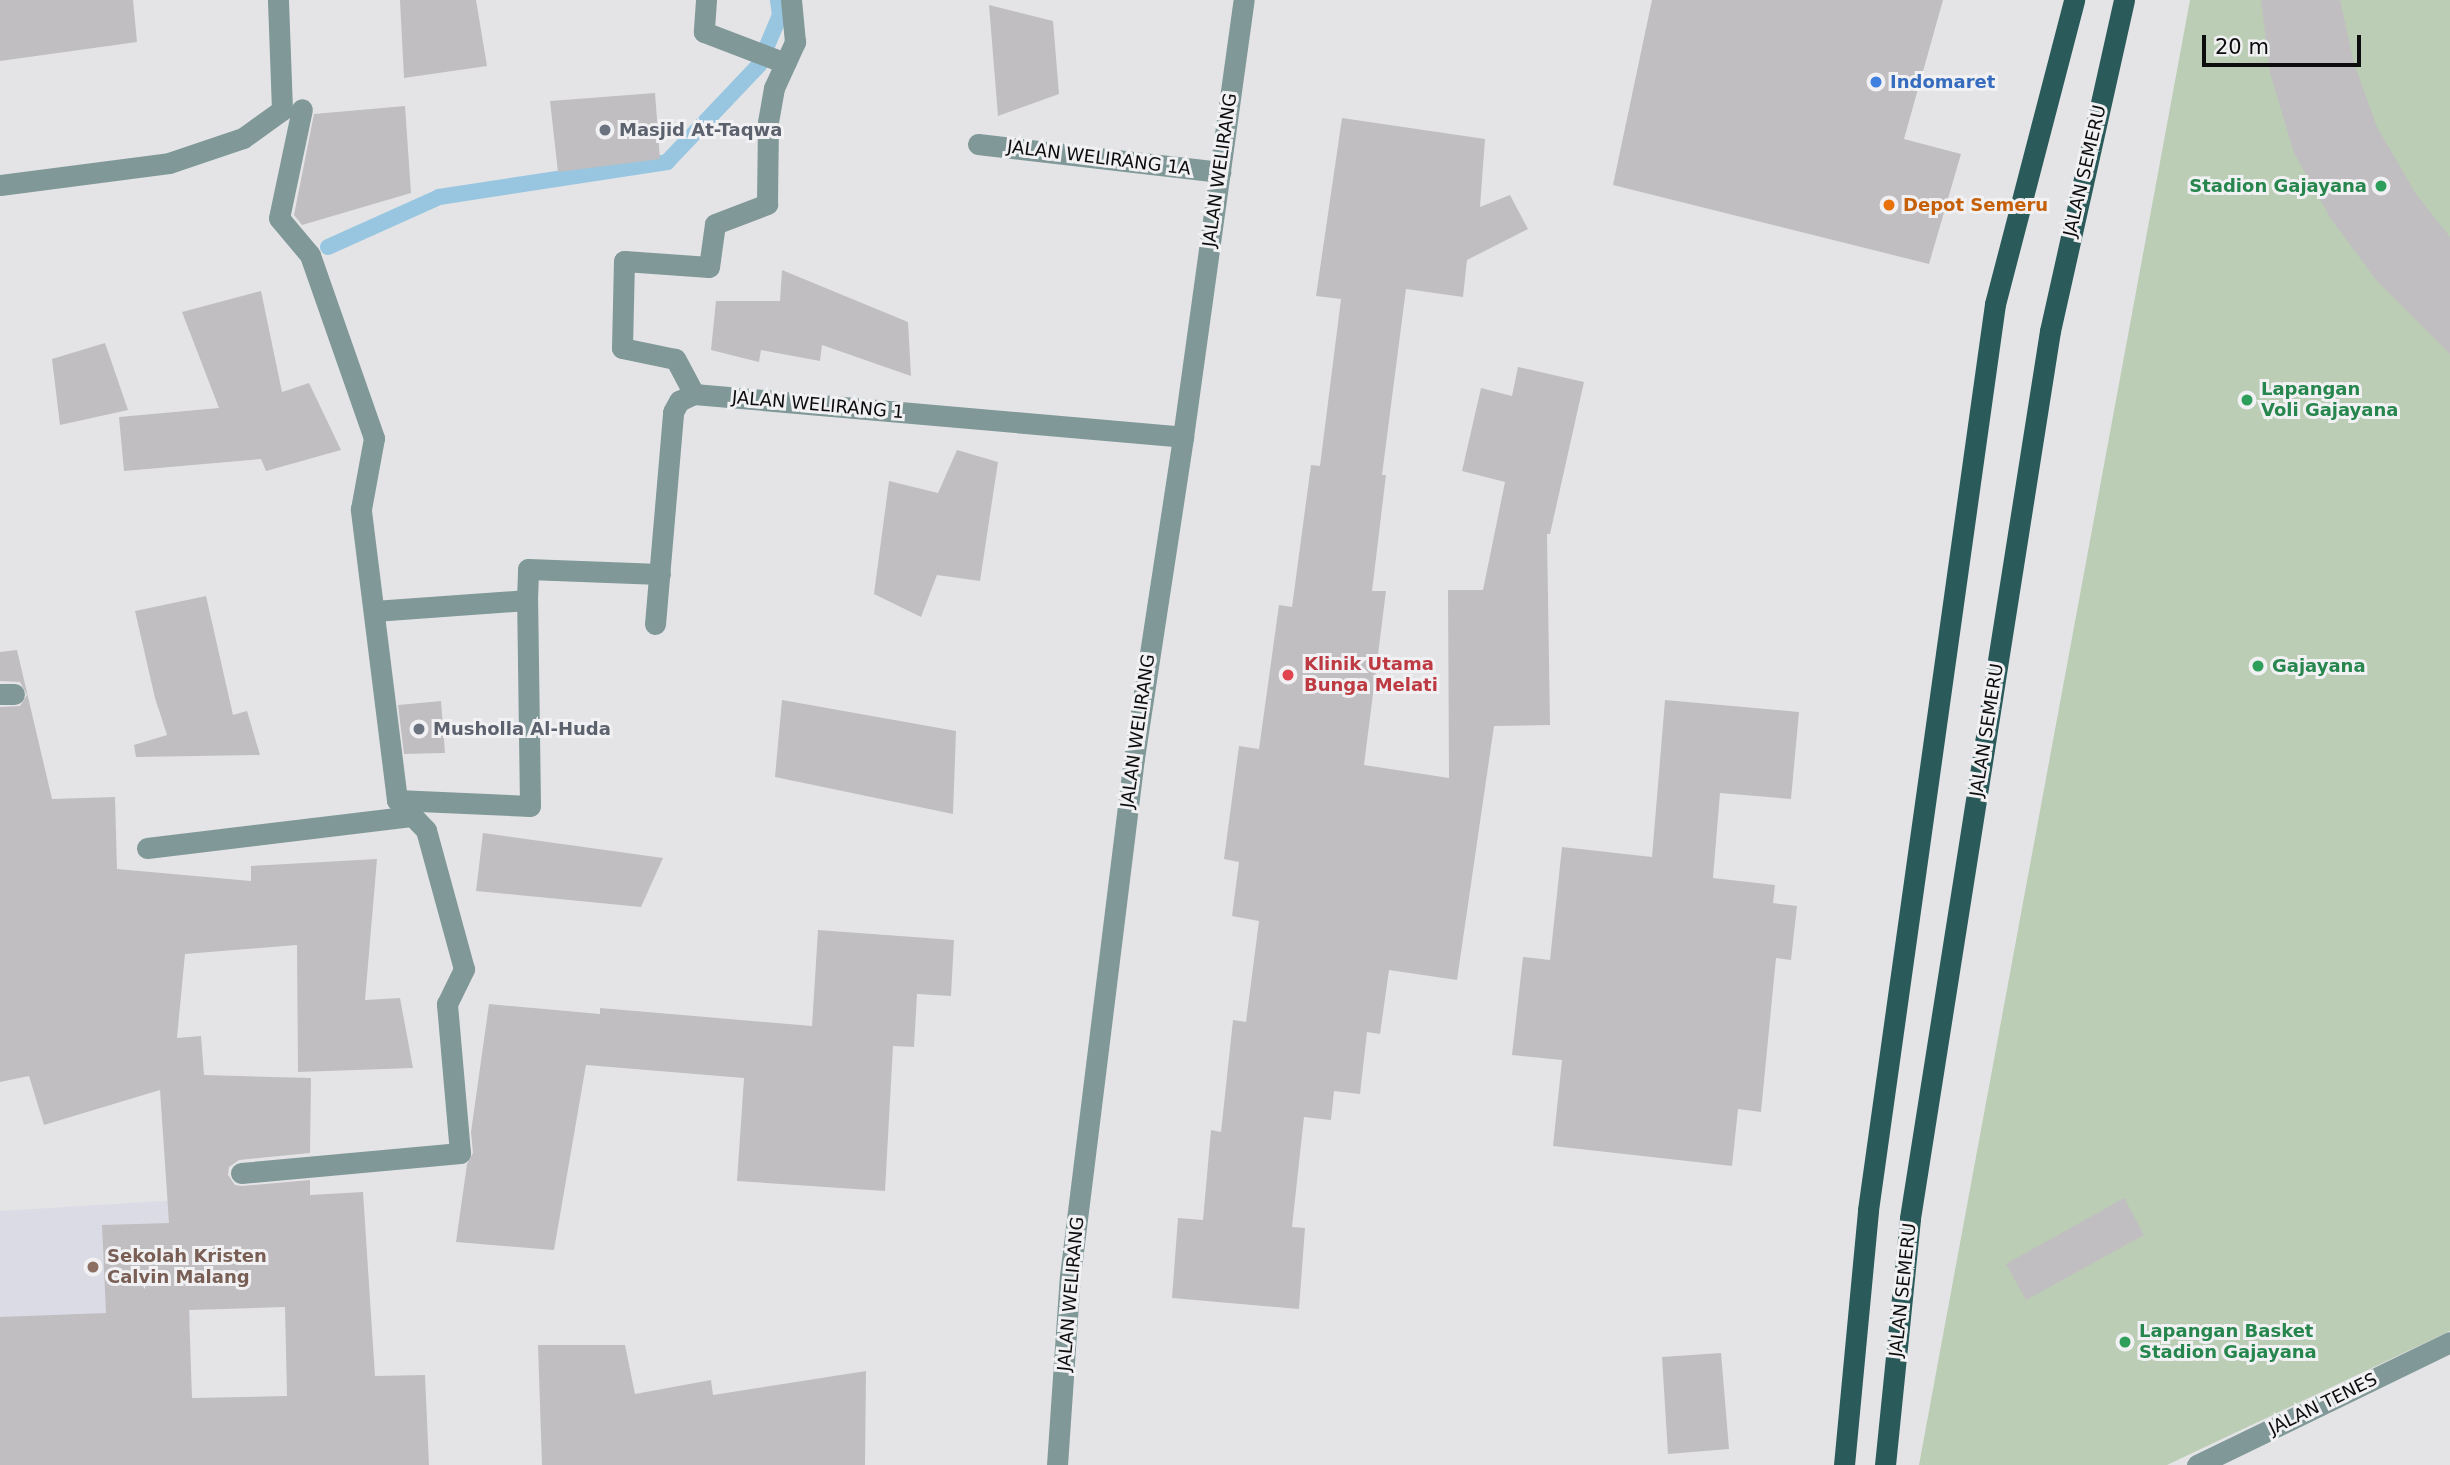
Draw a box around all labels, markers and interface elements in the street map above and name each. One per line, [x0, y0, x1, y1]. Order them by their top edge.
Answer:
scale bar [2205, 21, 2364, 65]
text: 20 m [2215, 35, 2269, 59]
place label: Indomaret [1890, 71, 1995, 93]
marker: Indomaret [1868, 74, 1884, 90]
street label: JALAN WELIRANG [1199, 92, 1241, 248]
street label: JALAN SEMERU [2059, 103, 2111, 239]
place label: Masjid At-Taqwa [619, 119, 782, 141]
marker: Masjid At-Taqwa [597, 122, 613, 138]
street label: JALAN WELIRANG 1A [1006, 136, 1192, 180]
place label: Stadion Gajayana [2189, 175, 2367, 197]
marker: Stadion Gajayana [2373, 178, 2389, 194]
place label: Depot Semeru [1903, 194, 2048, 216]
marker: Depot Semeru [1881, 197, 1897, 213]
place label: Lapangan Voli Gajayana [2261, 379, 2398, 422]
street label: JALAN WELIRANG 1 [731, 387, 905, 423]
marker: Lapangan Voli Gajayana [2239, 392, 2255, 408]
street label: JALAN WELIRANG [1117, 653, 1159, 809]
place label: Klinik Utama Bunga Melati [1304, 654, 1438, 696]
place label: Gajayana [2272, 655, 2366, 677]
marker: Gajayana [2250, 658, 2266, 674]
street label: JALAN SEMERU [1966, 662, 2008, 798]
marker: Klinik Utama Bunga Melati [1278, 665, 1298, 685]
place label: Musholla Al-Huda [433, 718, 611, 740]
marker: Musholla Al-Huda [411, 721, 427, 737]
street label: JALAN WELIRANG [1053, 1216, 1089, 1372]
street label: JALAN SEMERU [1885, 1222, 1921, 1358]
place label: Sekolah Kristen Calvin Malang [107, 1246, 267, 1288]
marker: Sekolah Kristen Calvin Malang [85, 1259, 101, 1275]
place label: Lapangan Basket Stadion Gajayana [2139, 1321, 2317, 1364]
marker: Lapangan Basket Stadion Gajayana [2117, 1334, 2133, 1350]
street label: JALAN TENES [2265, 1368, 2381, 1440]

